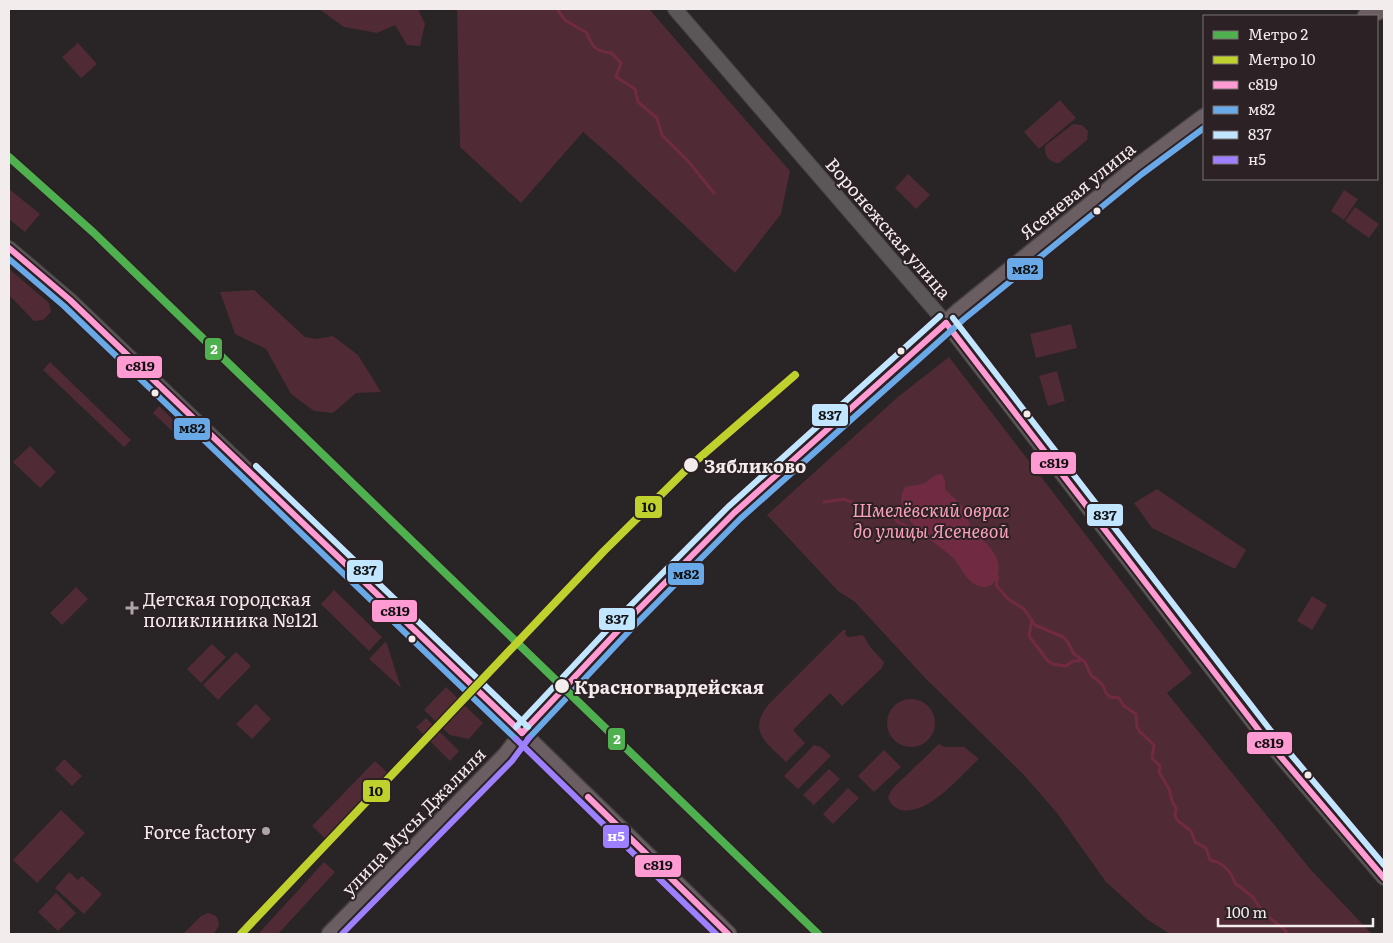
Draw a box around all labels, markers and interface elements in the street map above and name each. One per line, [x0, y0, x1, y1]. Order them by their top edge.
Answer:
legend [1203, 15, 1378, 180]
text: Метро 2 [1248, 22, 1309, 45]
text: Метро 10 [1248, 47, 1316, 70]
text: с819 [1248, 72, 1278, 95]
text: м82 [1248, 97, 1276, 120]
text: 837 [1248, 122, 1272, 145]
street label: Ясеневая улица [1013, 135, 1141, 245]
text: н5 [1248, 147, 1266, 170]
street label: Воронежская улица [820, 151, 958, 305]
unlabelled marker [1092, 206, 1102, 216]
line badge: м82 [1006, 257, 1044, 281]
text: м82 [1012, 258, 1039, 278]
line badge: 2 [204, 337, 223, 361]
text: 2 [210, 338, 218, 358]
unlabelled marker [896, 346, 906, 356]
line badge: с819 [116, 355, 163, 379]
text: с819 [125, 355, 155, 375]
unlabelled marker [150, 388, 160, 398]
line badge: 837 [811, 403, 849, 427]
text: 837 [818, 404, 842, 424]
unlabelled marker [1022, 409, 1032, 419]
line badge: м82 [173, 417, 211, 441]
text: м82 [179, 417, 206, 437]
line badge: с819 [1030, 451, 1077, 475]
place label: Зябликово [704, 452, 806, 479]
text: с819 [1039, 452, 1069, 472]
marker: Зябликово [682, 456, 700, 474]
line badge: 10 [634, 495, 663, 519]
text: 10 [642, 496, 657, 516]
park label: Шмелёвский овраг до улицы Ясеневой [852, 496, 1010, 544]
line badge: 837 [1086, 503, 1124, 527]
text: 837 [1093, 504, 1117, 524]
line badge: 837 [346, 559, 384, 583]
text: 837 [353, 559, 377, 579]
line badge: м82 [667, 562, 705, 586]
text: м82 [673, 563, 700, 583]
place label: Детская городская поликлиника №121 [143, 585, 318, 633]
line badge: с819 [371, 599, 418, 623]
text: с819 [380, 600, 410, 620]
marker: Детская городская поликлиника №121 [125, 601, 139, 615]
line badge: 837 [598, 607, 636, 631]
text: 837 [605, 608, 629, 628]
unlabelled marker [407, 634, 417, 644]
place label: Красногвардейская [574, 673, 764, 700]
marker: Красногвардейская [553, 677, 571, 695]
line badge: 2 [607, 727, 626, 751]
text: 2 [613, 728, 621, 748]
line badge: с819 [1246, 731, 1293, 755]
text: с819 [1254, 732, 1284, 752]
street label: улица Мусы Джалиля [335, 741, 491, 901]
unlabelled marker [1303, 770, 1313, 780]
line badge: 10 [362, 779, 391, 803]
text: 10 [369, 780, 384, 800]
place label: Force factory [143, 818, 257, 845]
line badge: н5 [602, 824, 630, 849]
marker: Force factory [260, 825, 272, 837]
text: н5 [607, 825, 625, 845]
line badge: с819 [634, 854, 682, 878]
text: с819 [643, 854, 673, 874]
scale bar [1218, 896, 1373, 928]
text: 100 m [1226, 900, 1267, 923]

